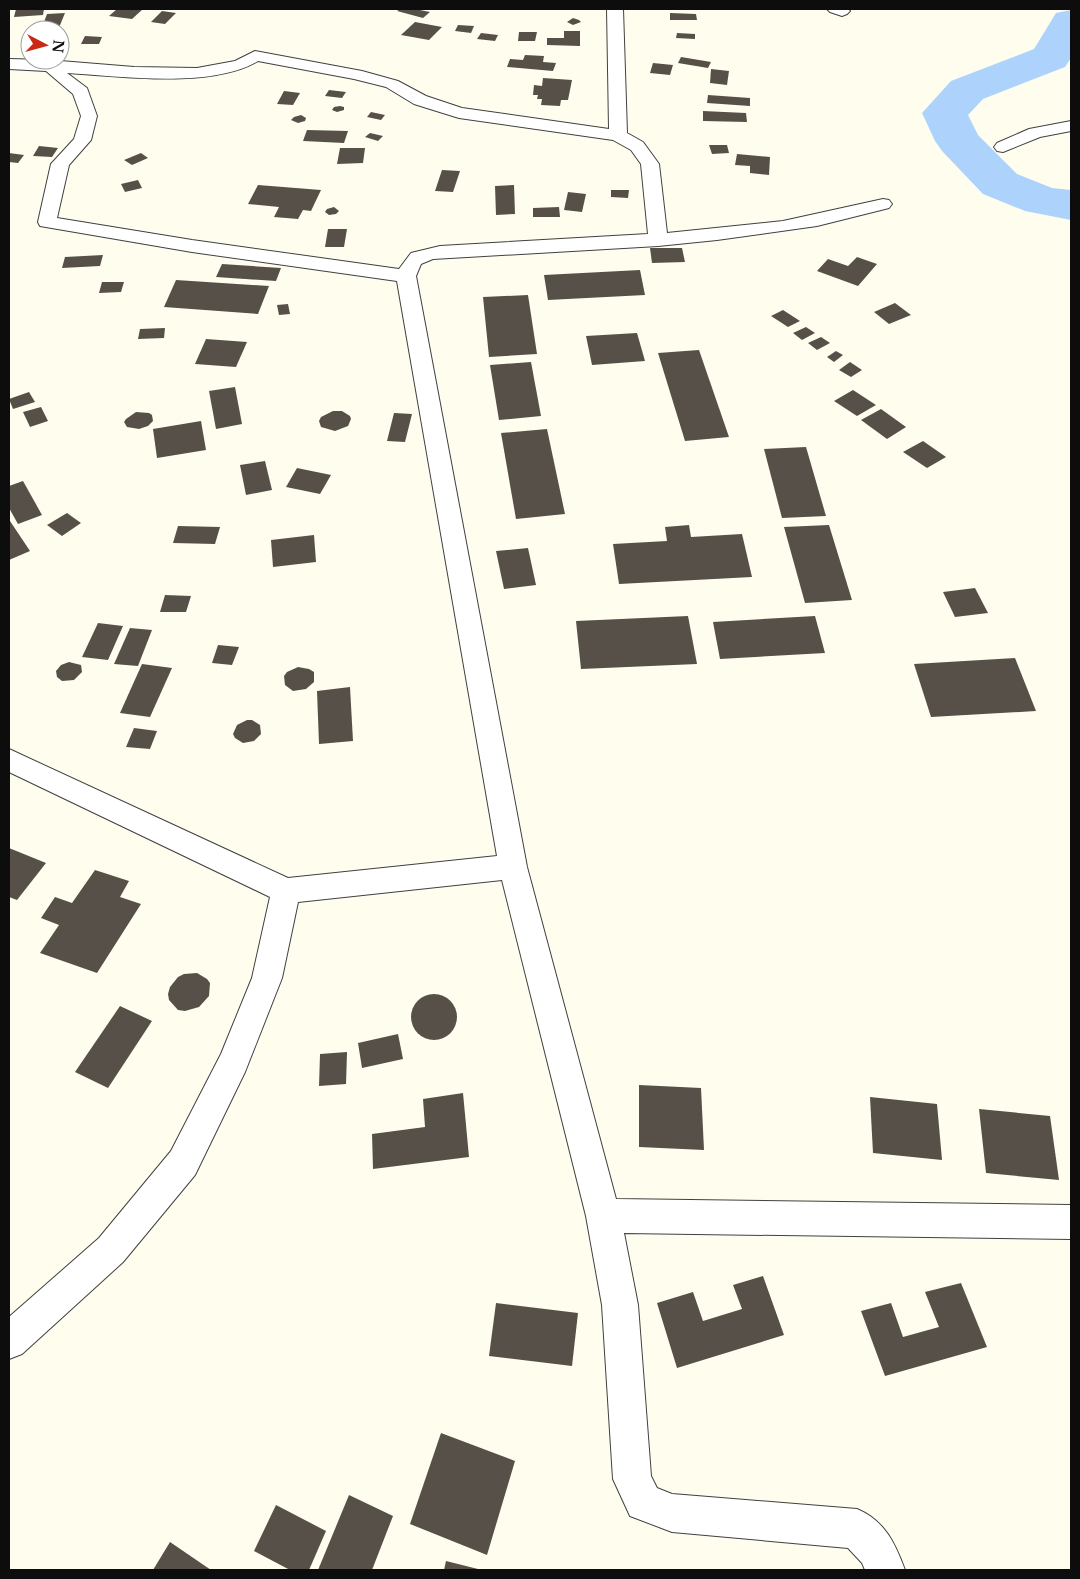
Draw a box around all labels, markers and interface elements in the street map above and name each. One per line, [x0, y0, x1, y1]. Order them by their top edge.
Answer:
north arrow [20, 20, 70, 70]
text: N [48, 39, 68, 54]

